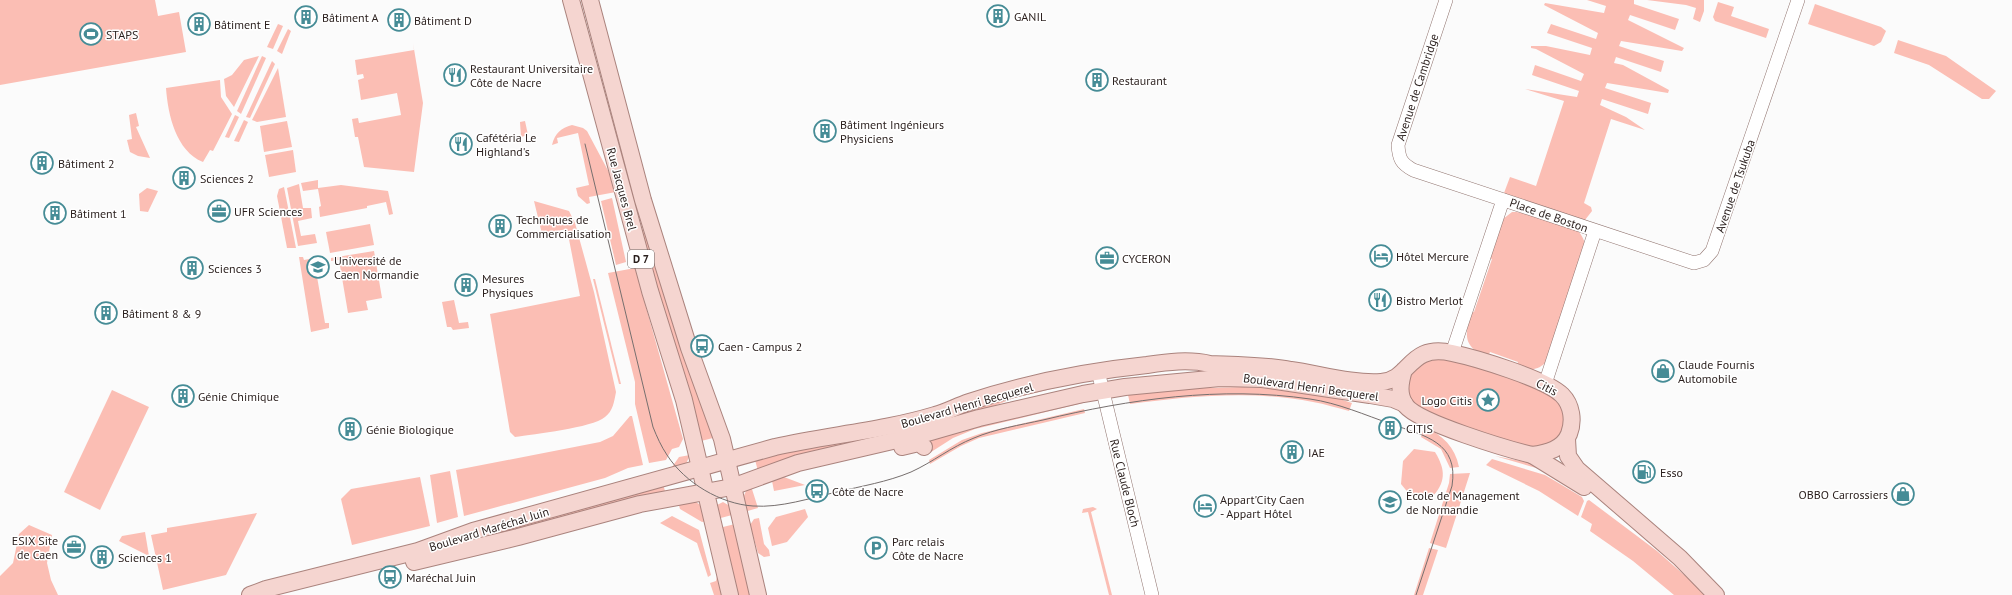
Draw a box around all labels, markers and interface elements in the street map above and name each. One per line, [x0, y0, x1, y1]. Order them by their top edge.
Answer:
building icon: GANIL [985, 3, 1011, 29]
building icon: Bâtiment A [293, 4, 319, 30]
building icon: Bâtiment D [386, 7, 412, 33]
place label: GANIL [1014, 9, 1046, 24]
place label: Bâtiment A [322, 10, 379, 25]
building icon: Bâtiment E [186, 11, 212, 37]
place label: Bâtiment D [414, 13, 472, 28]
place label: Bâtiment E [214, 17, 270, 32]
sports icon: STAPS [78, 21, 104, 47]
place label: STAPS [106, 27, 138, 42]
street label: Avenue de Cambridge [1393, 32, 1441, 142]
place label: Restaurant Universitaire Côte de Nacre [470, 61, 593, 90]
restaurant icon: Restaurant Universitaire Côte de Nacre [442, 62, 468, 88]
building icon: Restaurant [1084, 67, 1110, 93]
place label: Restaurant [1112, 73, 1167, 88]
place label: Bâtiment Ingénieurs Physiciens [840, 117, 944, 146]
building icon: Bâtiment Ingénieurs Physiciens [812, 118, 838, 144]
place label: Cafétéria Le Highland's [476, 130, 536, 159]
restaurant icon: Cafétéria Le Highland's [448, 131, 474, 157]
street label: Avenue de Tsukuba [1712, 137, 1758, 235]
street label: Rue Jacques Brel [604, 146, 640, 233]
building icon: Bâtiment 2 [29, 150, 55, 176]
place label: Bâtiment 2 [58, 156, 114, 171]
building icon: Sciences 2 [171, 165, 197, 191]
place label: Sciences 2 [200, 171, 254, 186]
street label: Place de Boston [1508, 195, 1590, 235]
office icon: UFR Sciences [206, 198, 232, 224]
building icon: Bâtiment 1 [42, 200, 68, 226]
place label: UFR Sciences [234, 204, 302, 219]
place label: Bâtiment 1 [70, 206, 126, 221]
place label: Techniques de Commercialisation [516, 212, 611, 241]
building icon: Techniques de Commercialisation [487, 213, 513, 239]
hotel icon: Hôtel Mercure [1368, 243, 1394, 269]
office icon: CYCERON [1094, 245, 1120, 271]
place label: Hôtel Mercure [1396, 249, 1469, 264]
road number: D 7 [628, 250, 654, 268]
place label: CYCERON [1122, 251, 1171, 266]
place label: Université de Caen Normandie [334, 253, 419, 282]
school or university icon: Université de Caen Normandie [305, 254, 331, 280]
building icon: Sciences 3 [179, 255, 205, 281]
place label: Sciences 3 [208, 261, 262, 276]
place label: Mesures Physiques [482, 271, 533, 300]
building icon: Mesures Physiques [453, 272, 479, 298]
restaurant icon: Bistro Merlot [1367, 287, 1393, 313]
place label: Bistro Merlot [1396, 293, 1463, 308]
building icon: Bâtiment 8 & 9 [93, 300, 119, 326]
place label: Bâtiment 8 & 9 [122, 306, 201, 321]
bus stop icon: Caen - Campus 2 [689, 333, 715, 359]
place label: Caen - Campus 2 [718, 339, 802, 354]
place label: Claude Fournis Automobile [1678, 357, 1755, 386]
shop icon: Claude Fournis Automobile [1650, 358, 1676, 384]
street label: Boulevard Henri Becquerel [1242, 370, 1380, 404]
street label: Citis [1534, 375, 1560, 399]
street label: Boulevard Henri Becquerel [899, 379, 1035, 431]
building icon: Génie Chimique [170, 383, 196, 409]
place icon: Logo Citis [1475, 387, 1501, 413]
place label: Génie Chimique [198, 389, 279, 404]
place label: Logo Citis [1422, 393, 1472, 408]
building icon: CITIS [1377, 415, 1403, 441]
building icon: Génie Biologique [337, 416, 363, 442]
place label: CITIS [1406, 421, 1433, 436]
place label: Génie Biologique [366, 422, 454, 437]
street label: Rue Claude Bloch [1107, 437, 1143, 529]
building icon: IAE [1279, 439, 1305, 465]
place label: IAE [1308, 445, 1325, 460]
fuel station icon: Esso [1631, 459, 1657, 485]
place label: Esso [1660, 465, 1683, 480]
bus stop icon: Côte de Nacre [804, 478, 830, 504]
shop icon: OBBO Carrossiers [1890, 481, 1916, 507]
place label: Côte de Nacre [832, 484, 903, 499]
place label: OBBO Carrossiers [1799, 487, 1888, 502]
place label: École de Management de Normandie [1406, 488, 1520, 517]
school or university icon: École de Management de Normandie [1377, 489, 1403, 515]
place label: Appart'City Caen - Appart Hôtel [1220, 492, 1304, 521]
hotel icon: Appart'City Caen - Appart Hôtel [1192, 493, 1218, 519]
street label: Boulevard Maréchal Juin [427, 504, 551, 554]
place label: ESIX Site de Caen [12, 533, 58, 562]
office icon: ESIX Site de Caen [61, 534, 87, 560]
place label: Parc relais Côte de Nacre [892, 534, 963, 563]
parking icon: Parc relais Côte de Nacre [863, 535, 889, 561]
building icon: Sciences 1 [89, 544, 115, 570]
place label: Sciences 1 [118, 550, 172, 565]
bus stop icon: Maréchal Juin [377, 564, 403, 590]
place label: Maréchal Juin [406, 570, 476, 585]

